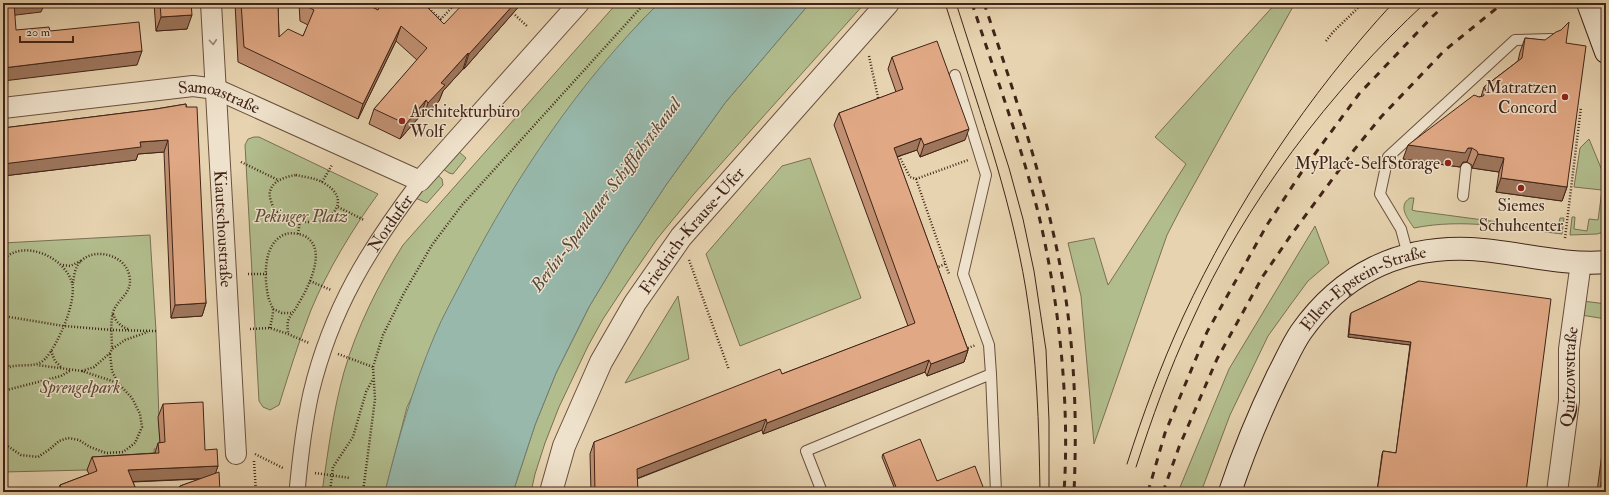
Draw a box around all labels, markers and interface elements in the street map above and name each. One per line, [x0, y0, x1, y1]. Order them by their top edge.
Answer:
scale bar [20, 18, 73, 44]
text: 20 m [26, 25, 51, 40]
one-way arrow [209, 39, 218, 45]
street label: Samoastraße [177, 75, 264, 118]
place label: Matratzen Concord [1485, 77, 1558, 118]
water label: Berlin-Spandauer Schifffahrtskanal [525, 92, 687, 297]
marker: Matratzen Concord [1560, 92, 1570, 102]
place label: Architekturbüro Wolf [409, 101, 520, 142]
marker: Architekturbüro Wolf [397, 116, 407, 126]
place label: MyPlace-SelfStorage [1295, 153, 1440, 175]
marker: MyPlace-SelfStorage [1443, 158, 1453, 168]
street label: Friedrich-Krause-Ufer [634, 162, 749, 298]
street label: Kiautschoustraße [210, 170, 237, 288]
marker: Siemes Schuhcenter [1516, 183, 1526, 193]
street label: Nordufer [363, 189, 418, 255]
place label: Siemes Schuhcenter [1479, 195, 1564, 236]
park label: Pekinger Platz [253, 206, 348, 227]
street label: Ellen-Epstein-Straße [1295, 241, 1428, 335]
street label: Quitzowstraße [1555, 325, 1582, 428]
park label: Sprengelpark [39, 377, 120, 398]

